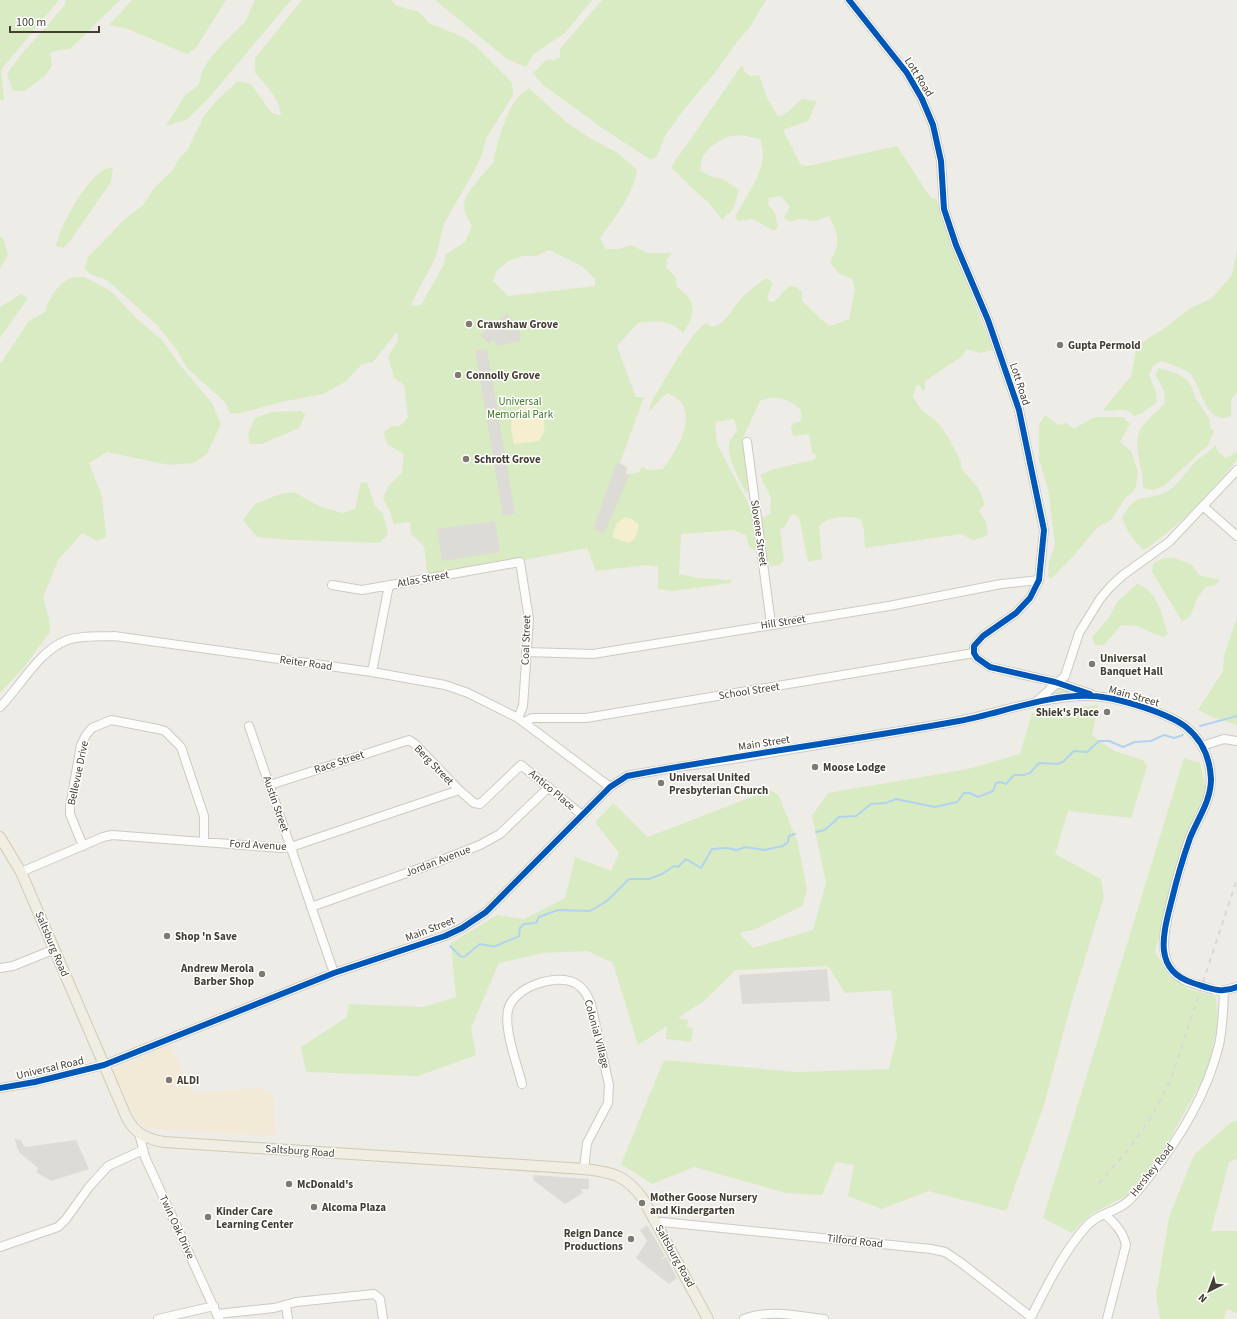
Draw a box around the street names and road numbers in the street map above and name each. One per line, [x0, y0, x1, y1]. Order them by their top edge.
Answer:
street label: Lott Road [901, 54, 937, 100]
street label: Lott Road [1006, 361, 1034, 407]
street label: Slovene Street [747, 499, 771, 567]
street label: Atlas Street [396, 567, 450, 591]
street label: Hill Street [759, 611, 807, 633]
street label: Coal Street [518, 614, 534, 665]
street label: Reiter Road [279, 652, 333, 674]
street label: School Street [718, 679, 781, 703]
street label: Main Street [1107, 682, 1161, 710]
street label: Main Street [737, 731, 791, 754]
street label: Bellevue Drive [64, 739, 92, 807]
street label: Berg Street [411, 741, 457, 789]
street label: Race Street [312, 747, 366, 777]
street label: Antico Place [526, 766, 579, 814]
street label: Austin Street [259, 774, 293, 834]
street label: Ford Avenue [229, 836, 287, 854]
street label: Jordan Avenue [403, 841, 473, 880]
street label: Saltsburg Road [32, 909, 72, 979]
street label: Main Street [403, 913, 457, 945]
street label: Colonial Village [581, 998, 614, 1071]
street label: Universal Road [15, 1053, 85, 1083]
street label: Hershey Road [1127, 1140, 1177, 1200]
street label: Saltsburg Road [265, 1141, 335, 1161]
street label: Twin Oak Drive [156, 1193, 199, 1262]
street label: Saltsburg Road [652, 1222, 698, 1290]
street label: Tilford Road [826, 1231, 884, 1251]

